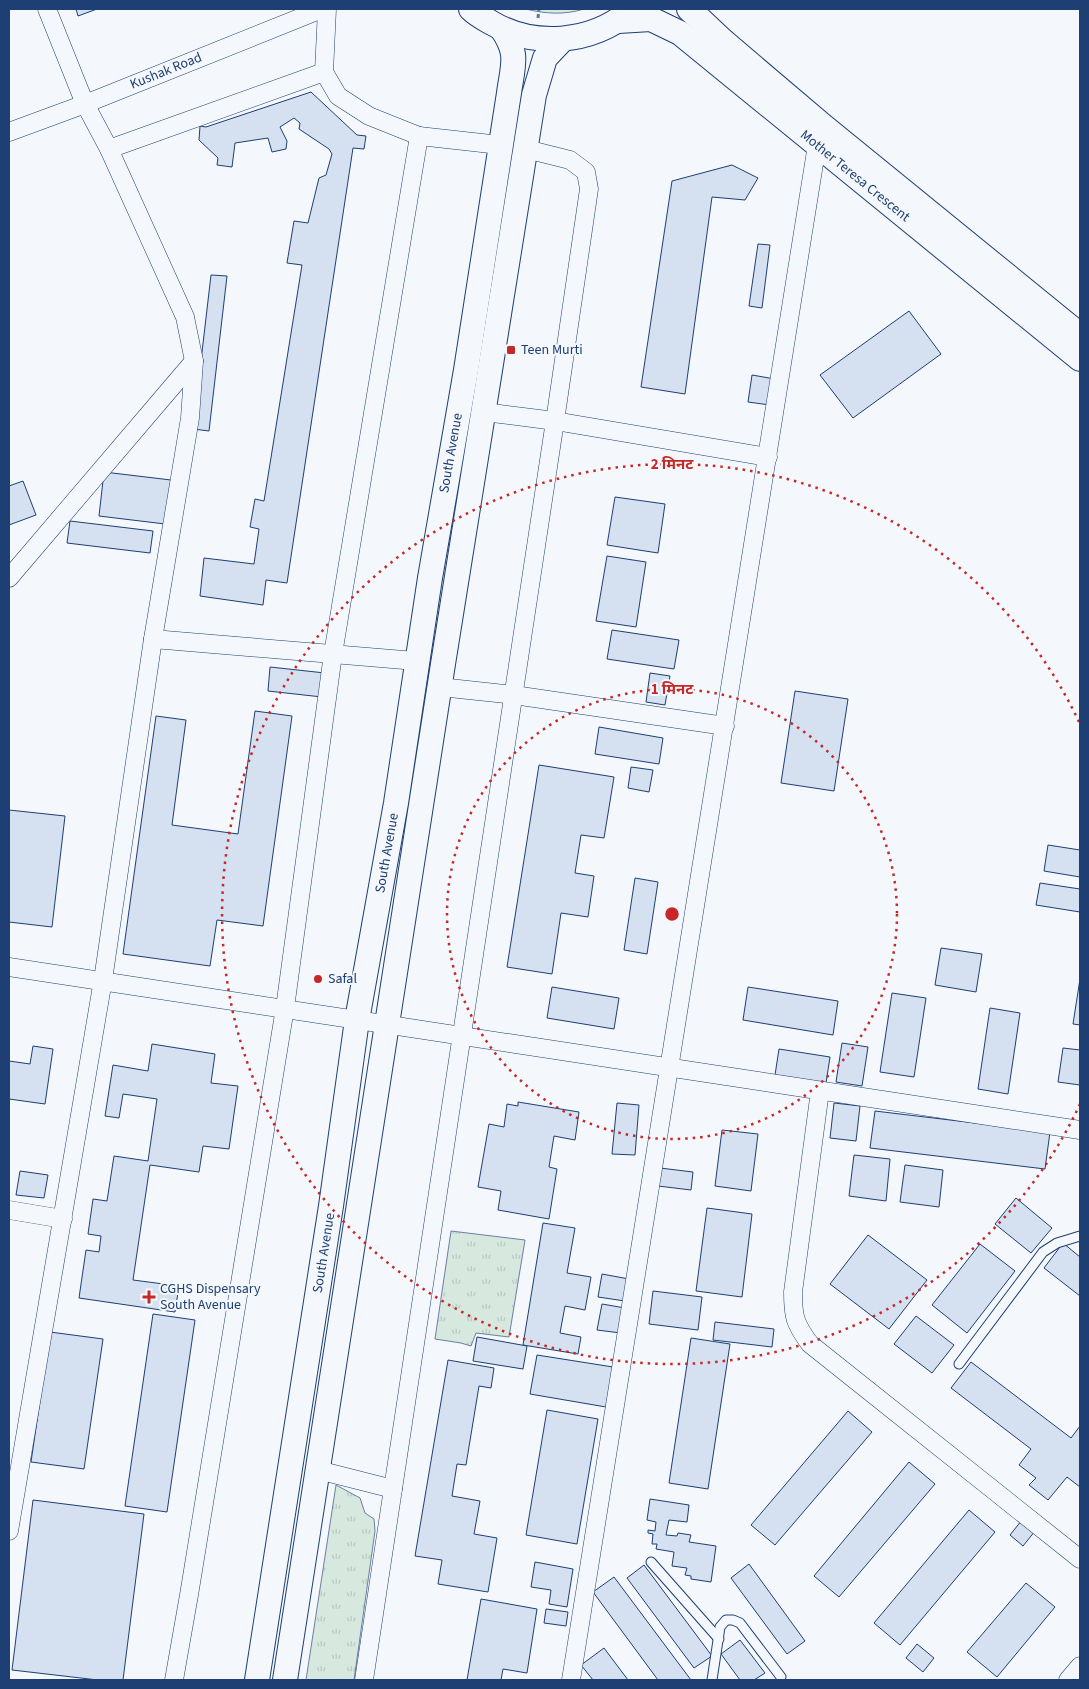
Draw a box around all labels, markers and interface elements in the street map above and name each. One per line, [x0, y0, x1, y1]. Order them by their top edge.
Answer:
street label: Kushak Road [127, 48, 205, 94]
street label: Mother Teresa Crescent [796, 125, 914, 227]
place label: Teen Murti [521, 340, 583, 360]
marker: Teen Murti [505, 344, 517, 356]
street label: South Avenue [434, 411, 468, 495]
text: 2 मिनट [651, 454, 694, 475]
text: 1 मिनट [651, 679, 694, 700]
street label: South Avenue [370, 811, 404, 895]
centre of rings [663, 905, 681, 923]
place label: Safal [328, 969, 357, 989]
marker: Safal [312, 973, 324, 985]
street label: South Avenue [308, 1211, 340, 1295]
place label: CGHS Dispensary South Avenue [160, 1279, 261, 1315]
marker: CGHS Dispensary South Avenue [142, 1290, 156, 1304]

